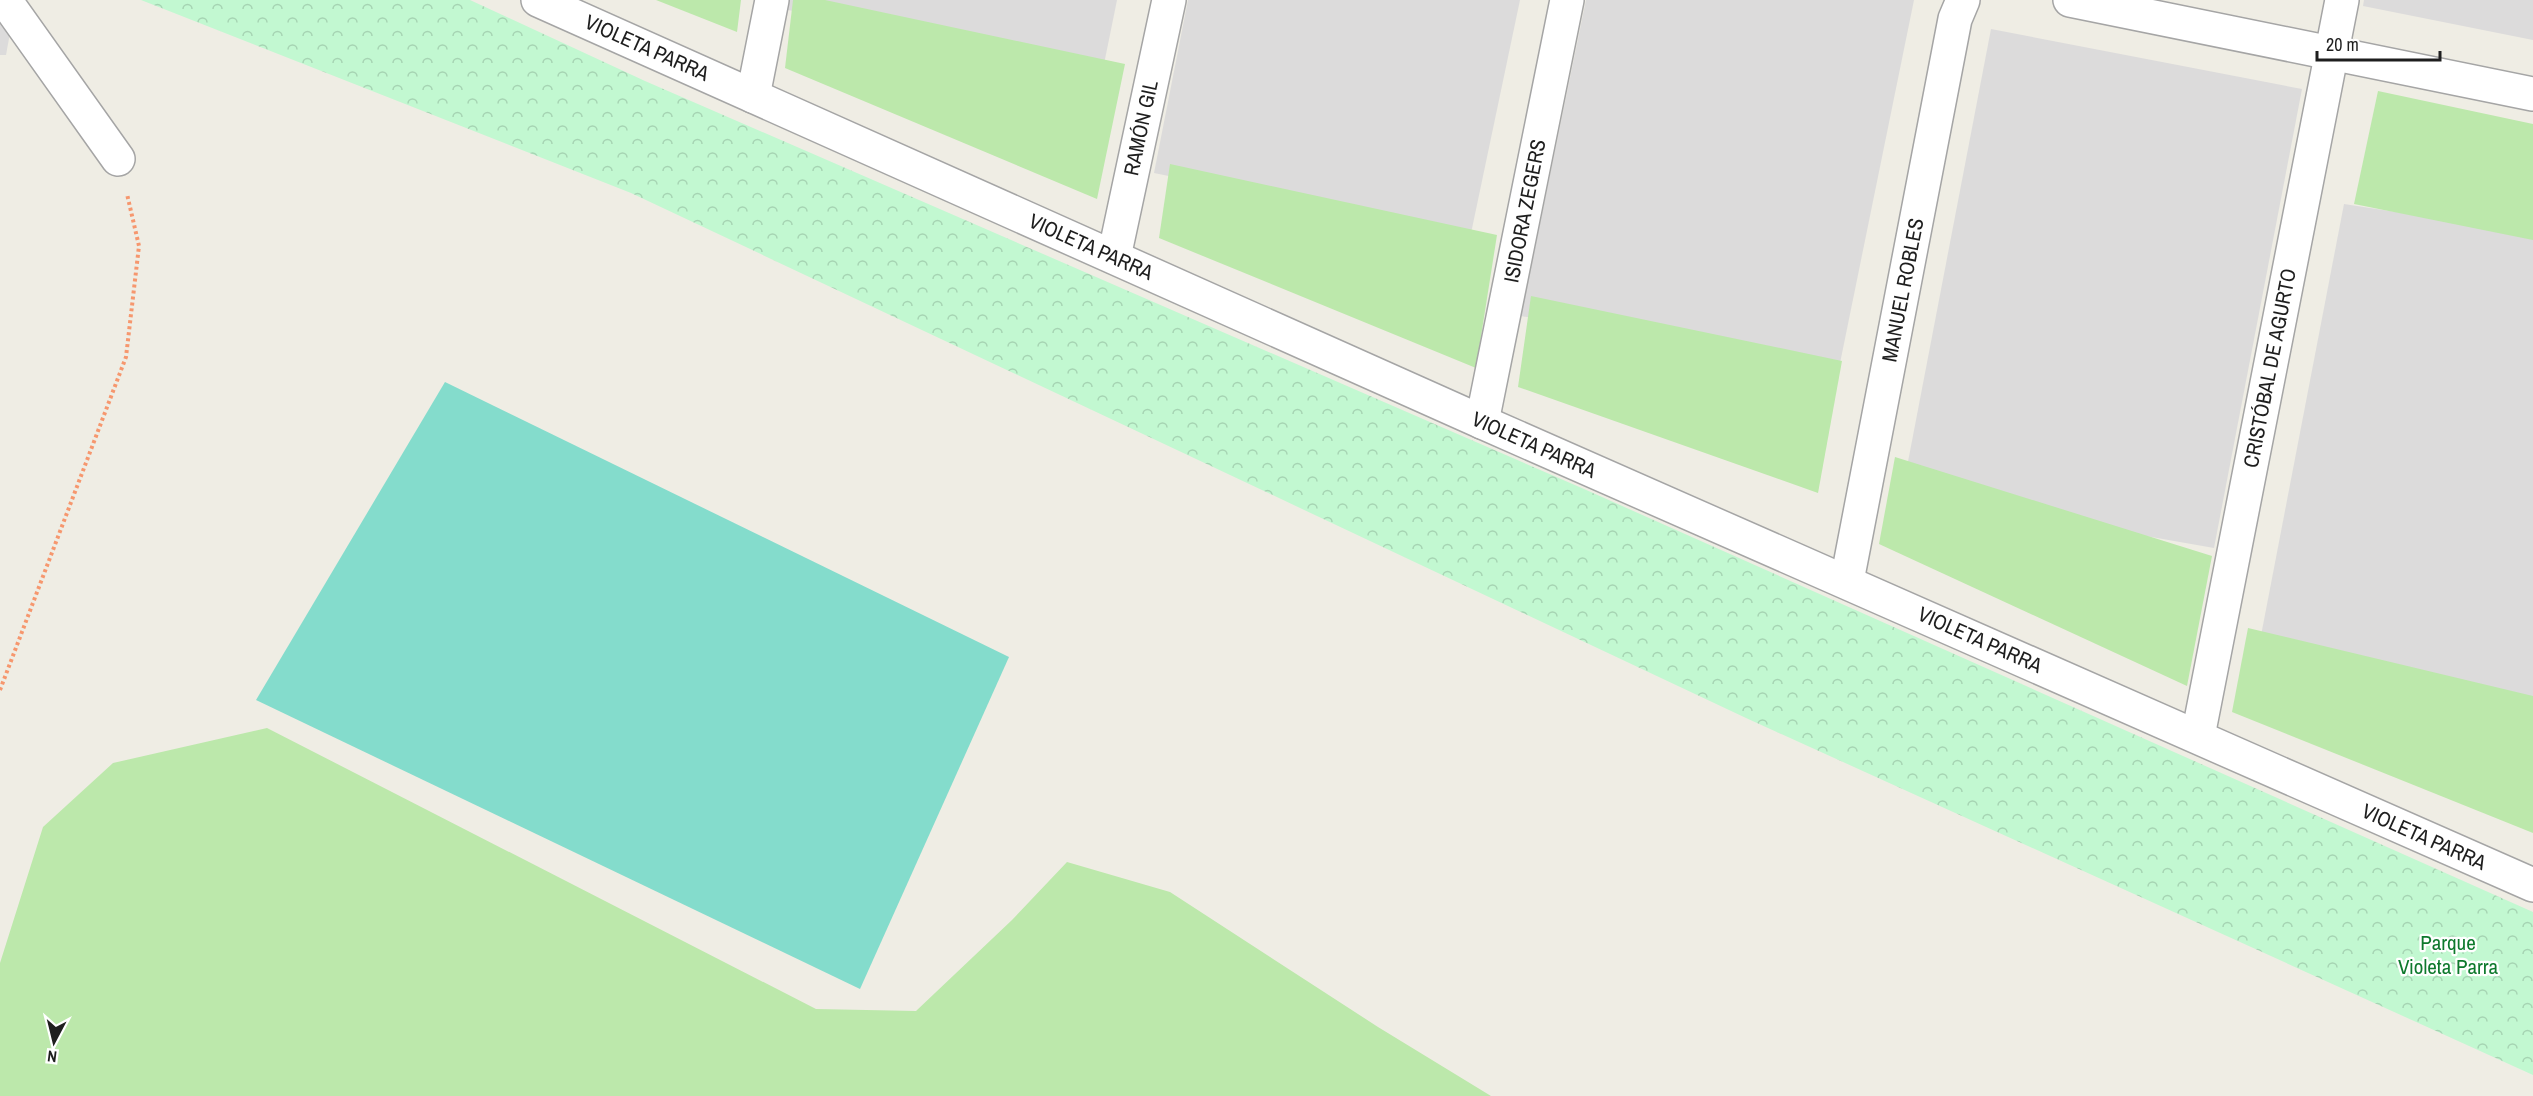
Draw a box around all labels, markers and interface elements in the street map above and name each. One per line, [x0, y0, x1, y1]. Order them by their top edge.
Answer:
street label: VIOLETA PARRA [580, 7, 714, 88]
scale bar [2317, 24, 2440, 62]
text: 20 m [2326, 32, 2359, 57]
street label: RAMÓN GIL [1116, 77, 1165, 178]
street label: ISIDORA ZEGERS [1496, 137, 1553, 285]
street label: VIOLETA PARRA [1024, 206, 1158, 287]
street label: MANUEL ROBLES [1874, 216, 1931, 364]
street label: CRISTÓBAL DE AGURTO [2236, 266, 2303, 470]
street label: VIOLETA PARRA [1467, 404, 1601, 485]
street label: VIOLETA PARRA [1913, 599, 2047, 680]
street label: VIOLETA PARRA [2357, 796, 2491, 877]
park label: Parque Violeta Parra [2398, 928, 2499, 981]
north arrow [24, 1012, 84, 1072]
text: N [46, 1045, 58, 1068]

